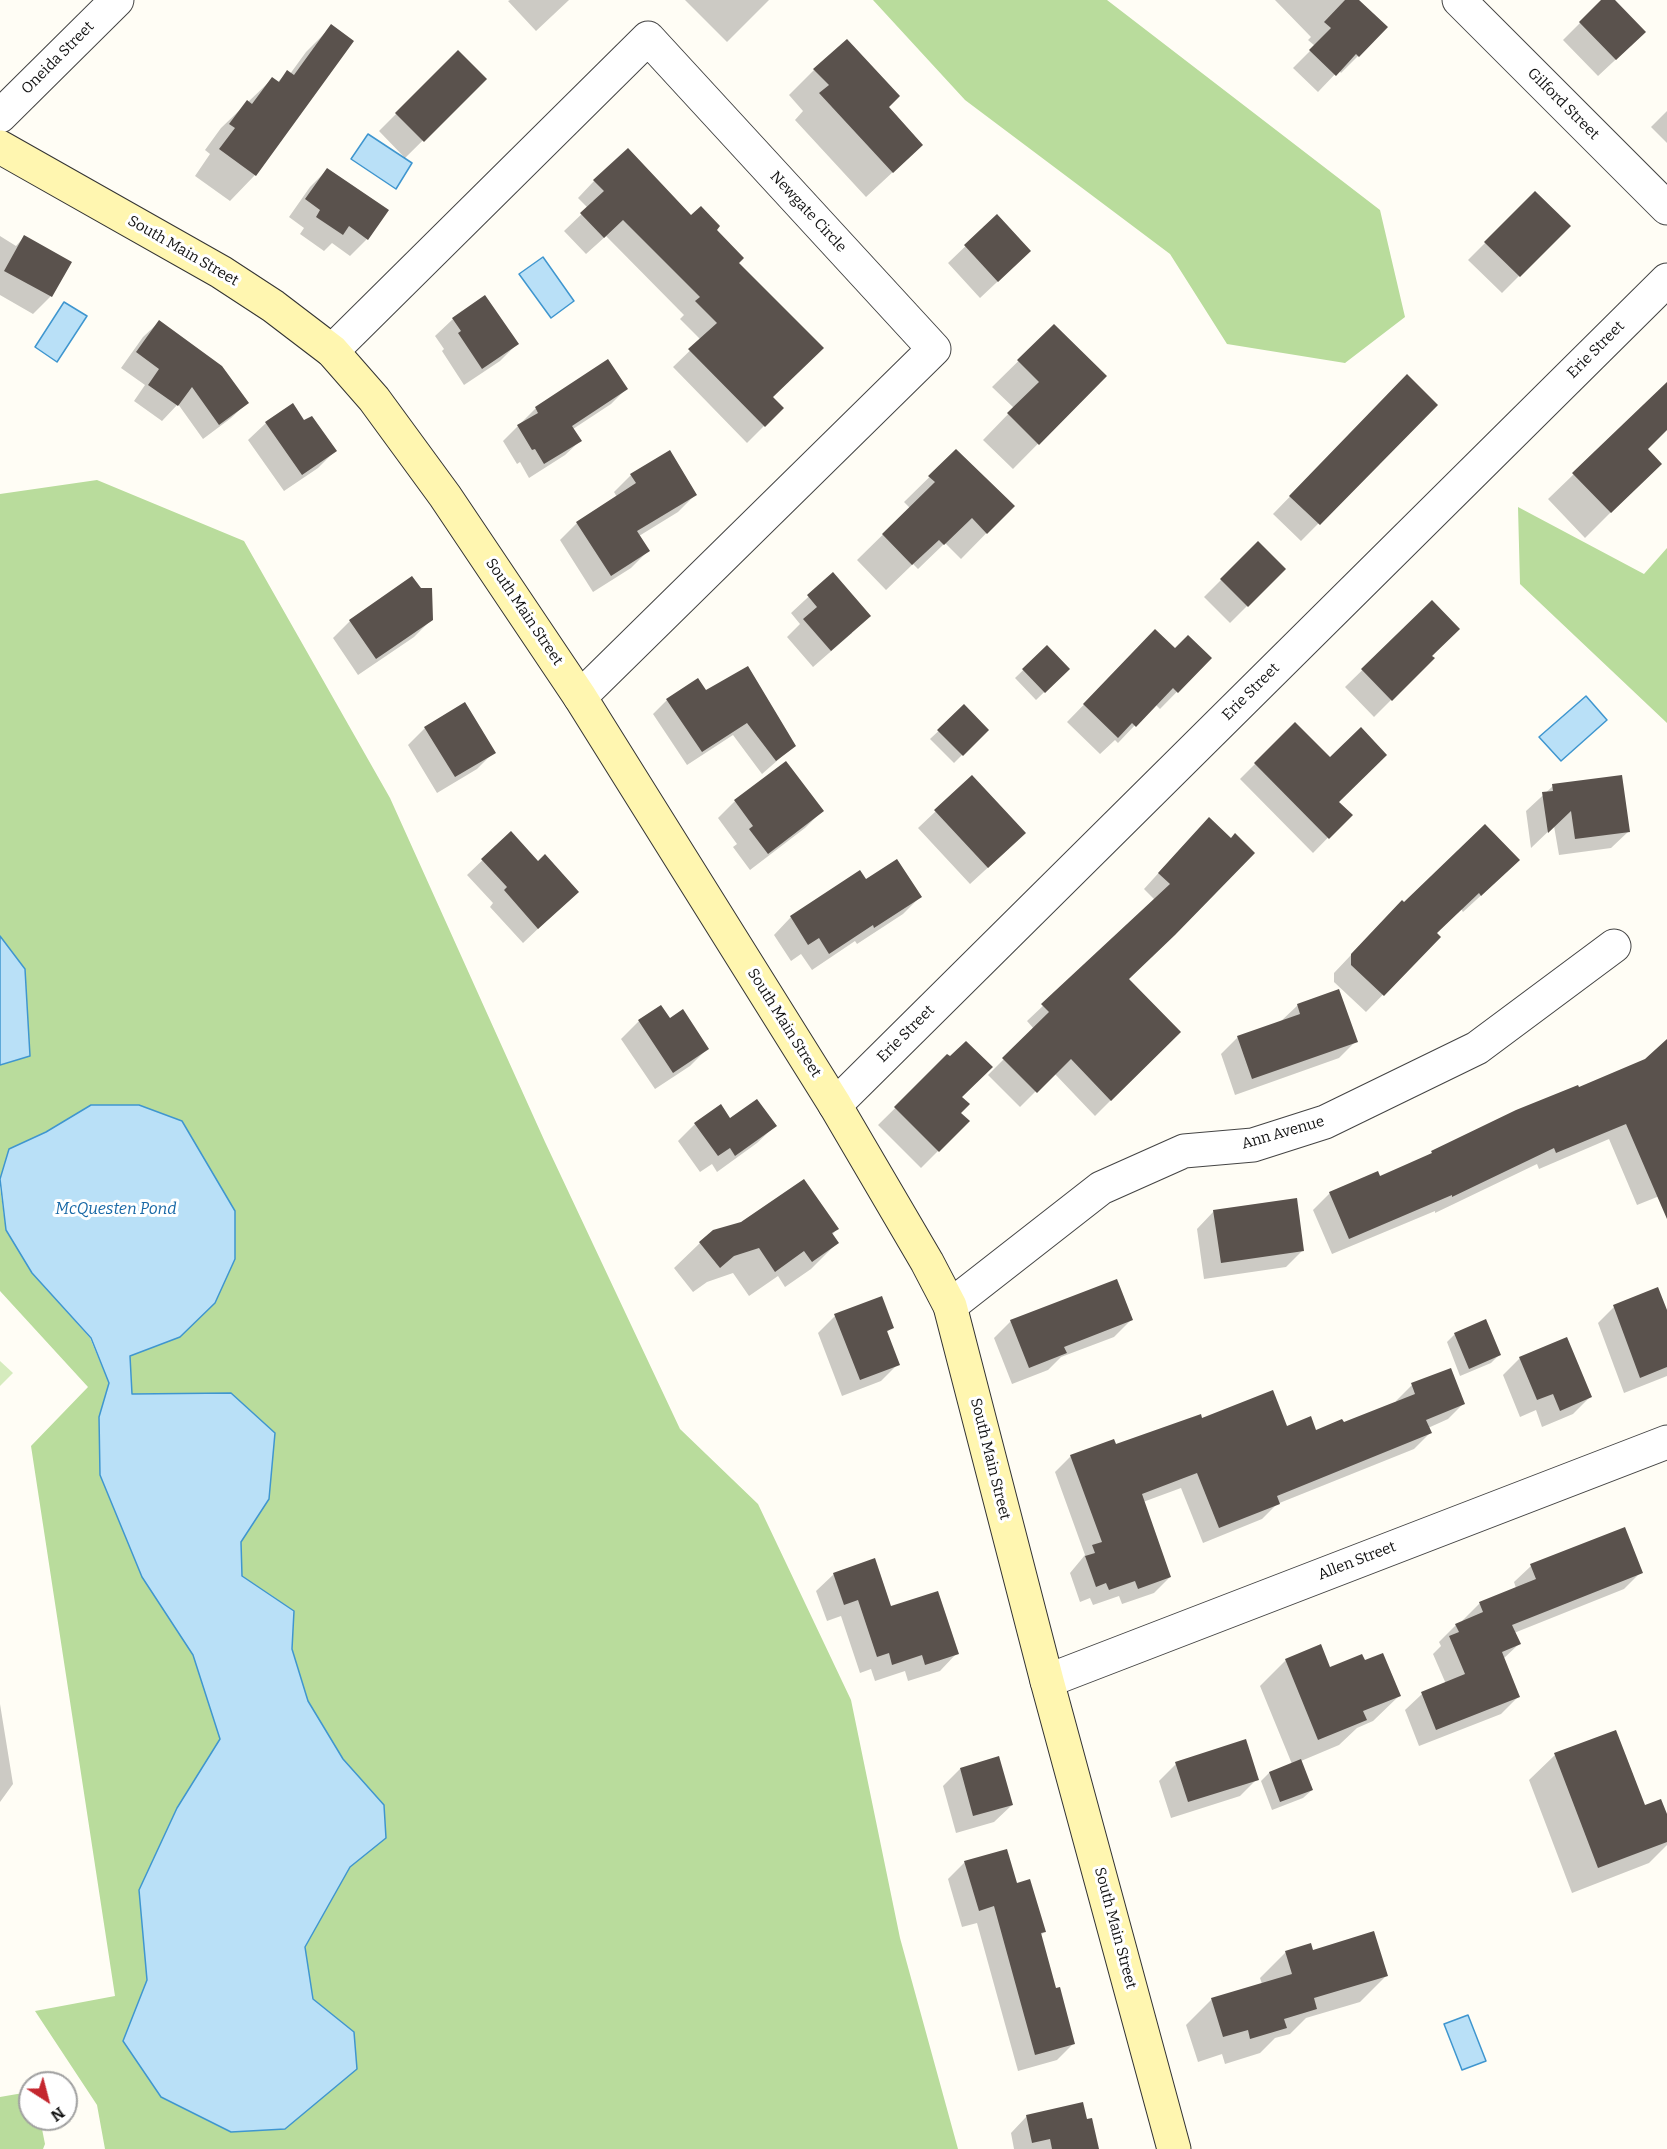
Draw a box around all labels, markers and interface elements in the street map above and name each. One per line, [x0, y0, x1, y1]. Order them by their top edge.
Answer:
street label: Oneida Street [18, 18, 98, 98]
street label: Gilford Street [1523, 64, 1603, 144]
street label: Newgate Circle [766, 168, 850, 256]
street label: South Main Street [124, 212, 242, 290]
street label: Erie Street [1564, 318, 1628, 382]
street label: South Main Street [482, 555, 566, 669]
street label: Erie Street [1219, 660, 1283, 724]
street label: South Main Street [743, 965, 825, 1081]
street label: Erie Street [874, 1002, 938, 1066]
street label: Ann Avenue [1240, 1113, 1326, 1153]
water label: McQuesten Pond [55, 1200, 177, 1220]
street label: South Main Street [966, 1396, 1014, 1522]
street label: Allen Street [1315, 1538, 1399, 1584]
street label: South Main Street [1090, 1865, 1140, 1991]
north arrow [18, 2071, 78, 2131]
text: N [47, 2103, 68, 2126]

